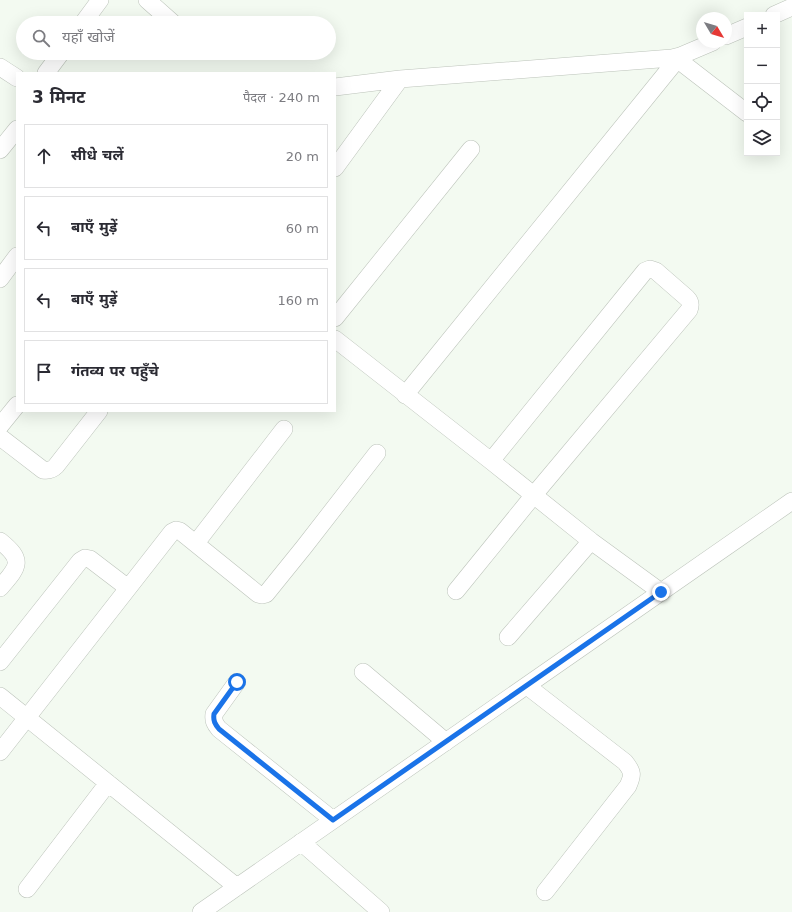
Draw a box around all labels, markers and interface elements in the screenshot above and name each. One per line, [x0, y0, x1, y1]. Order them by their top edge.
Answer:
north arrow [696, 12, 732, 48]
map controls [744, 12, 780, 156]
button: + [744, 12, 780, 48]
search box [16, 16, 336, 60]
icon: search [30, 27, 52, 49]
text: यहाँ खोजें [62, 28, 115, 46]
button: − [744, 48, 780, 84]
button: locate [744, 84, 780, 120]
text: 3 मिनट [32, 87, 85, 107]
text: पैदल · 240 m [243, 90, 320, 105]
button: layers [744, 120, 780, 156]
icon: ahead [33, 145, 55, 167]
text: सीधे चलें [71, 146, 124, 164]
text: 20 m [286, 149, 319, 164]
icon: left [33, 217, 55, 239]
text: बाएँ मुड़ें [71, 218, 117, 236]
text: 60 m [286, 221, 319, 236]
icon: left [33, 289, 55, 311]
text: बाएँ मुड़ें [71, 290, 117, 308]
text: 160 m [277, 293, 319, 308]
icon: arrive [33, 361, 55, 383]
text: गंतव्य पर पहुँचे [71, 362, 159, 380]
route end [652, 583, 670, 601]
route start [228, 673, 246, 691]

